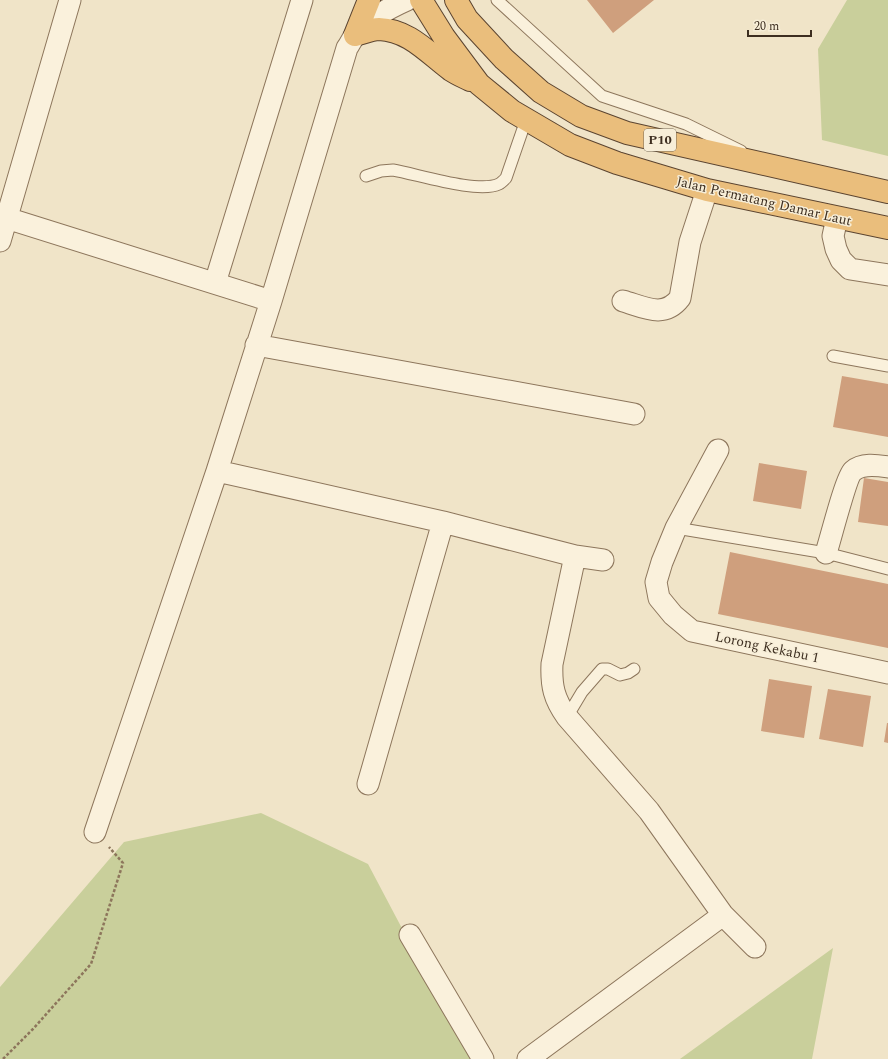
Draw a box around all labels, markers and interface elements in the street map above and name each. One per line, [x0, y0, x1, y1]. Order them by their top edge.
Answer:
scale bar [748, 12, 811, 38]
text: 20 m [754, 17, 779, 36]
road number: P10 [644, 129, 676, 151]
street label: Jalan Permatang Damar Laut [674, 171, 854, 231]
street label: Lorong Kekabu 1 [713, 626, 821, 668]

